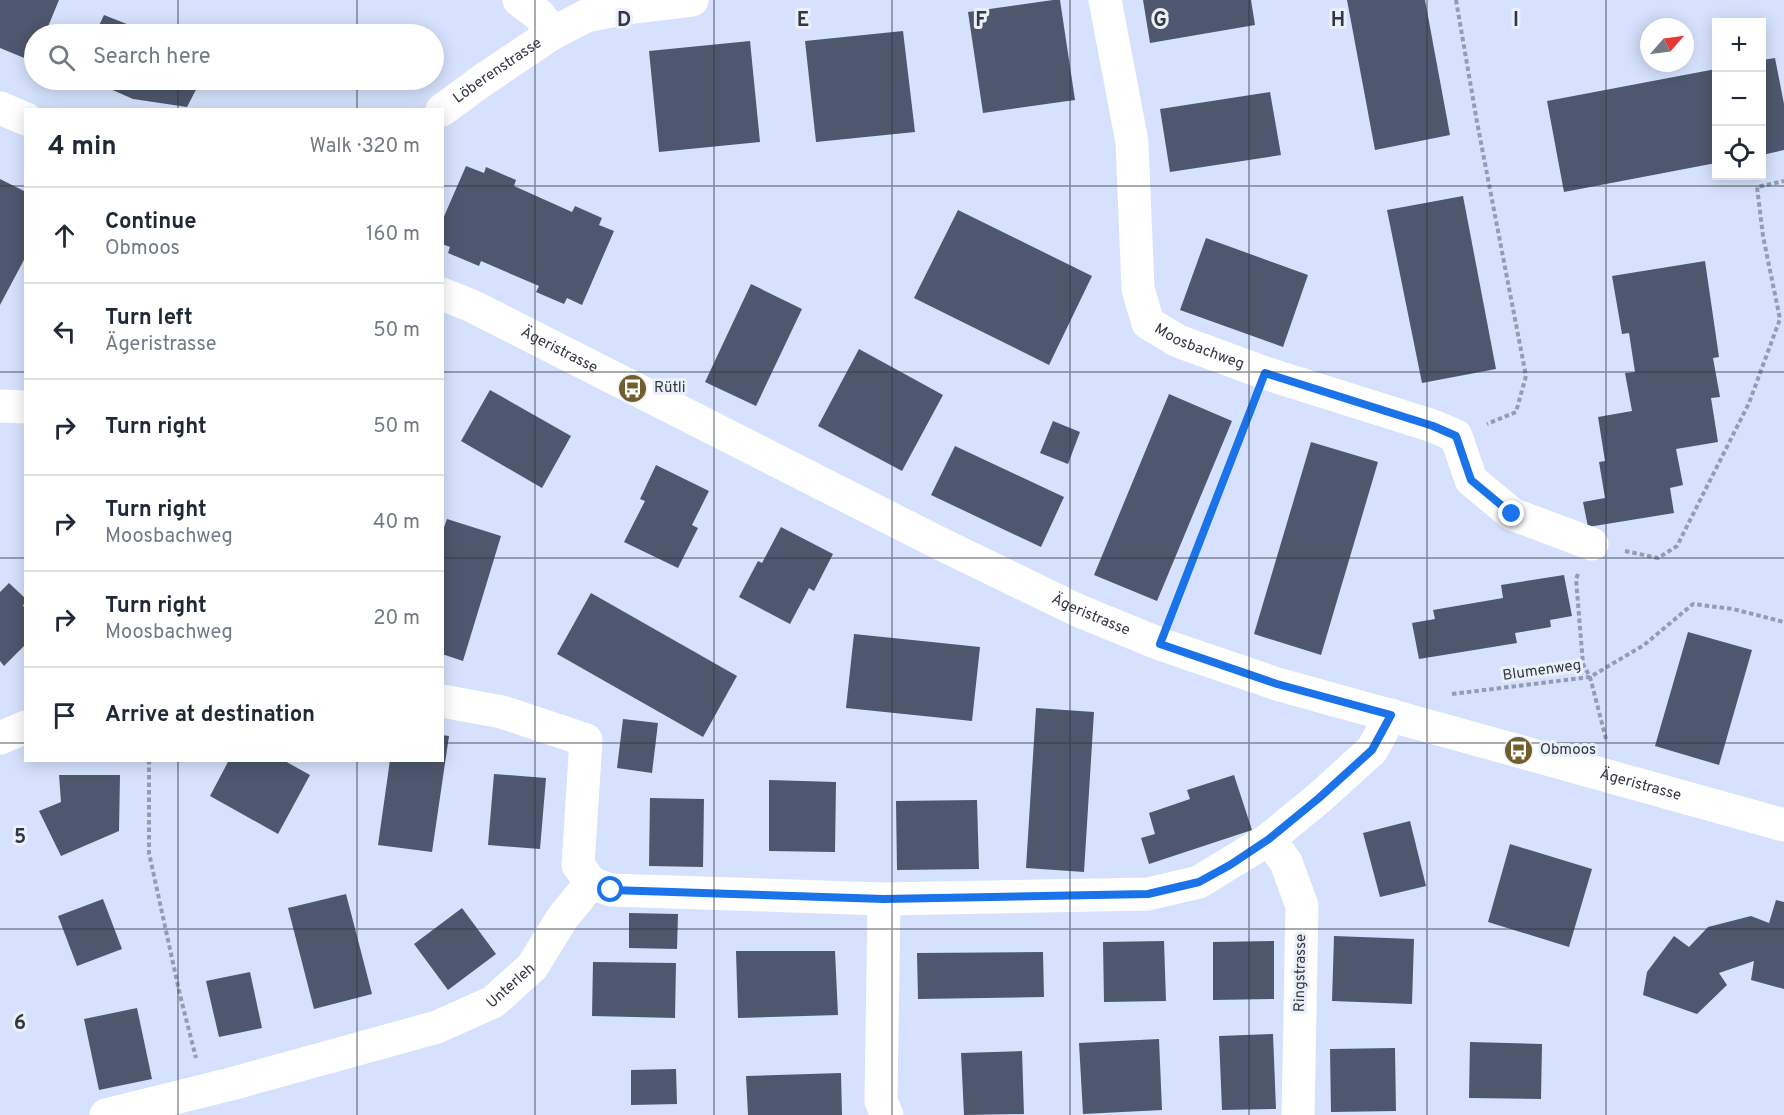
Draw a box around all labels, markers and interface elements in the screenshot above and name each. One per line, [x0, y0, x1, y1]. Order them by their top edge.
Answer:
text: D [617, 8, 631, 34]
text: E [797, 8, 809, 34]
text: F [975, 8, 987, 34]
text: G [1153, 8, 1167, 34]
text: H [1331, 8, 1345, 34]
text: I [1513, 8, 1519, 34]
north arrow [1640, 18, 1694, 72]
map controls [1712, 18, 1766, 180]
button: + [1712, 18, 1766, 72]
search box [24, 24, 444, 90]
street label: Löberenstrasse [450, 34, 545, 108]
icon: search [45, 41, 78, 74]
text: Search here [93, 44, 211, 71]
button: − [1712, 72, 1766, 126]
button: locate [1712, 126, 1766, 180]
text: 4 min [48, 131, 117, 164]
text: Walk · 320 m [310, 134, 420, 160]
text: Continue [105, 209, 196, 236]
icon: ahead [48, 219, 81, 252]
text: 160 m [366, 222, 420, 248]
text: Obmoos [105, 236, 180, 262]
text: Turn left [105, 305, 193, 332]
icon: left [48, 315, 81, 348]
text: 50 m [373, 318, 420, 344]
street label: Moosbachweg [1151, 319, 1247, 374]
street label: Ägeristrasse [518, 322, 601, 378]
text: Ägeristrasse [105, 332, 216, 358]
bus stop icon: Rütli [617, 372, 649, 404]
place label: Rütli [654, 379, 686, 398]
icon: right [48, 411, 81, 444]
text: Turn right [105, 414, 207, 441]
text: 50 m [373, 414, 420, 440]
text: Turn right [105, 497, 207, 524]
route end [1498, 500, 1524, 526]
icon: right [48, 507, 81, 540]
text: 40 m [373, 510, 420, 536]
text: Moosbachweg [105, 524, 233, 550]
street label: Ägeristrasse [1048, 589, 1133, 640]
text: Turn right [105, 593, 207, 620]
icon: right [48, 603, 81, 636]
text: 20 m [373, 606, 420, 632]
text: Moosbachweg [105, 620, 233, 646]
street label: Blumenweg [1502, 656, 1582, 686]
icon: arrive [48, 699, 81, 732]
text: Arrive at destination [105, 702, 315, 729]
bus stop icon: Obmoos [1503, 734, 1535, 766]
place label: Obmoos [1540, 741, 1596, 760]
street label: Ägeristrasse [1598, 764, 1683, 805]
text: 5 [14, 825, 26, 851]
route start [597, 876, 623, 902]
street label: Ringstrasse [1291, 934, 1311, 1012]
street label: Unterleh [483, 959, 539, 1013]
text: 6 [14, 1011, 26, 1037]

